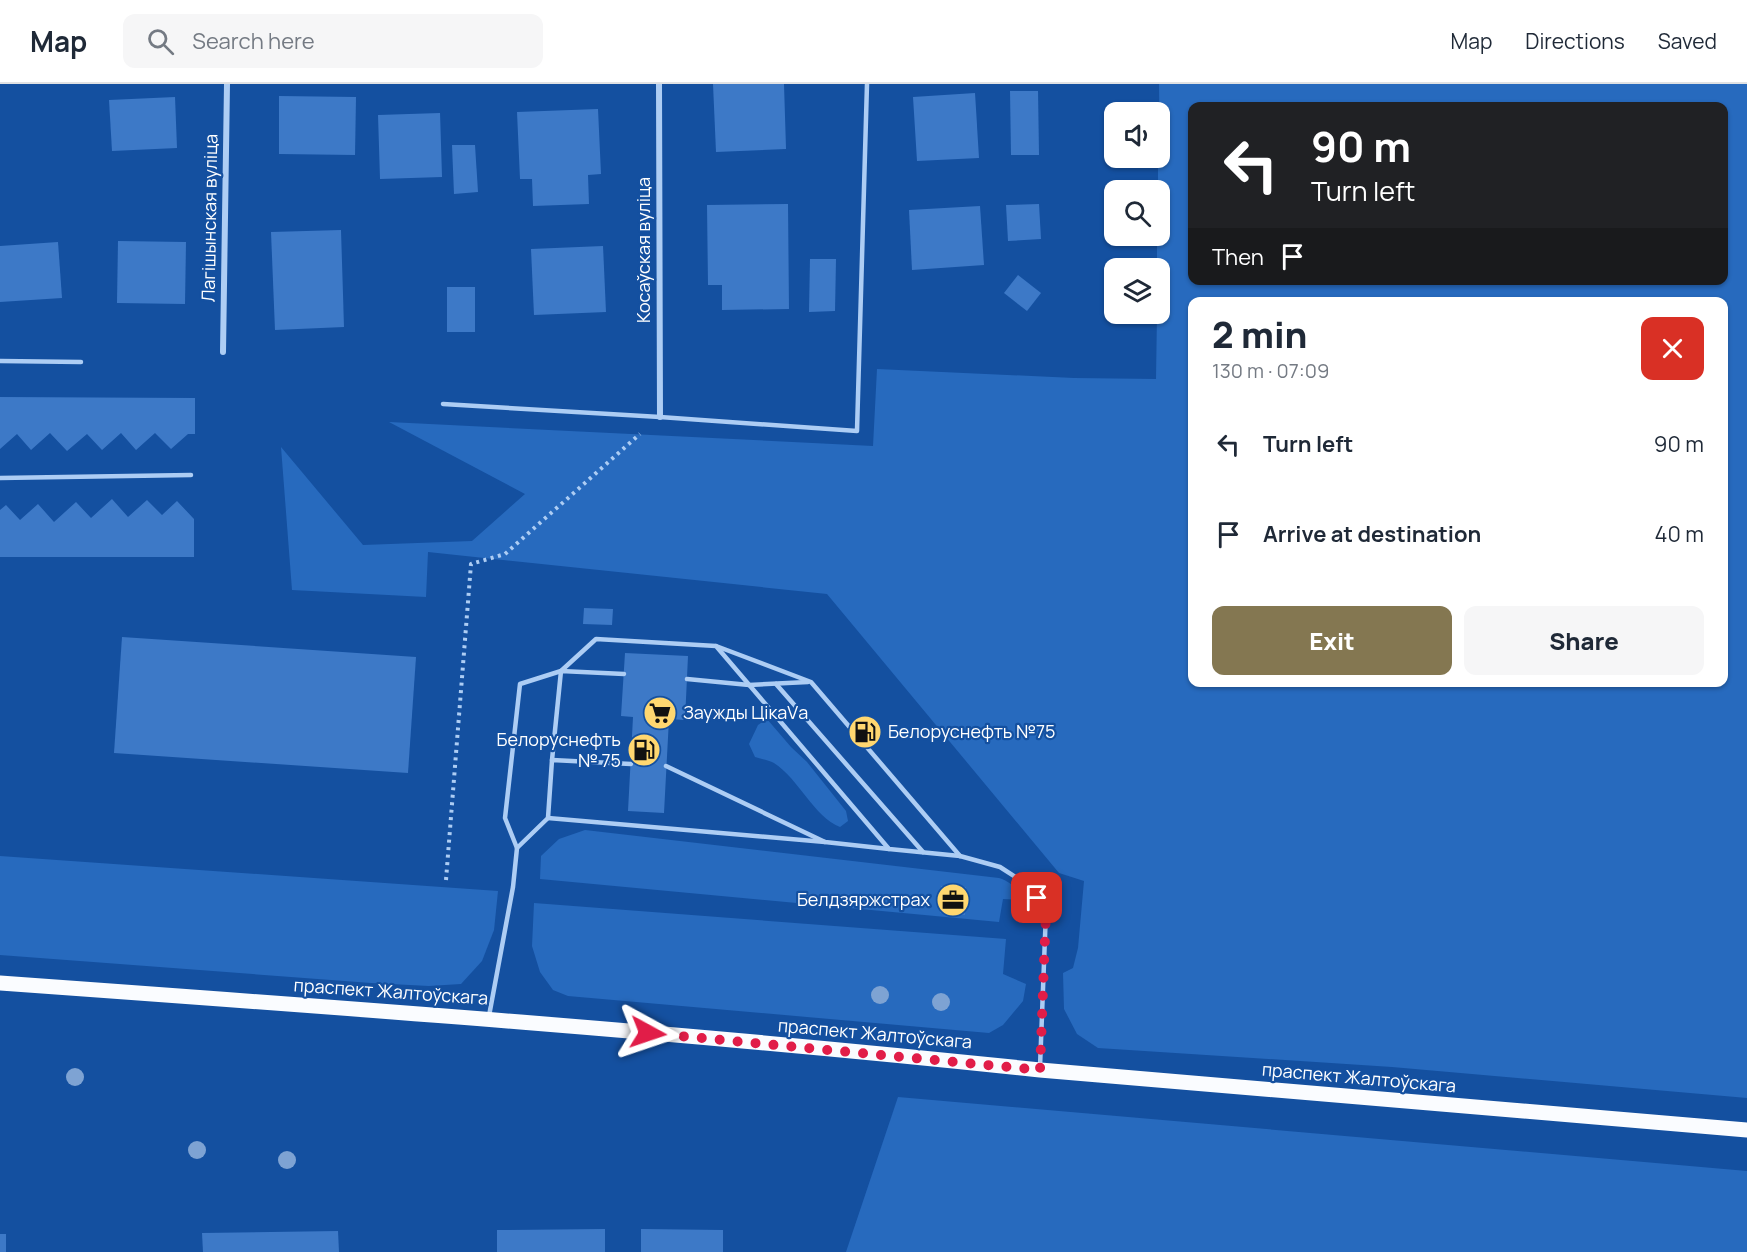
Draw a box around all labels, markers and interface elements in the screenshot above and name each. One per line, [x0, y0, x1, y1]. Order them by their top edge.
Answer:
search box [123, 14, 543, 68]
text: Map [30, 22, 87, 60]
icon: search [144, 25, 177, 58]
text: Search here [192, 26, 315, 56]
text: Map [1451, 27, 1492, 55]
text: Directions [1525, 27, 1625, 55]
text: Saved [1658, 27, 1717, 55]
map controls [1104, 102, 1170, 324]
button: sound [1104, 102, 1170, 168]
text: 90 m [1311, 117, 1411, 175]
icon: left [1212, 126, 1290, 204]
street label: Лагішынская вуліца [196, 134, 222, 302]
text: Turn left [1311, 172, 1415, 209]
street label: Косаўская вуліца [631, 177, 655, 323]
button: search [1104, 180, 1170, 246]
icon: arrive [1276, 240, 1309, 273]
text: Then [1212, 242, 1264, 272]
button: layers [1104, 258, 1170, 324]
text: 2 min [1212, 310, 1307, 359]
button: close [1641, 317, 1704, 380]
text: 130 m · 07:09 [1212, 357, 1329, 384]
icon: left [1212, 428, 1245, 461]
text: Turn left [1263, 429, 1353, 459]
text: 90 m [1654, 429, 1704, 459]
icon: arrive [1212, 518, 1245, 551]
text: Arrive at destination [1263, 519, 1481, 549]
text: 40 m [1655, 519, 1704, 549]
button: Exit [1212, 606, 1452, 675]
button: Share [1464, 606, 1704, 675]
supermarket icon: Заужды ЦікаVа [642, 695, 678, 731]
place label: Заужды ЦікаVа [683, 700, 808, 724]
fuel station icon: Белоруснефть №75 [847, 714, 883, 750]
place label: Белоруснефть №75 [888, 719, 1055, 743]
place label: Белоруснефть № 75 [497, 727, 621, 772]
fuel station icon: Белоруснефть № 75 [626, 732, 662, 768]
pin [1011, 872, 1062, 923]
icon: arrive [1020, 881, 1053, 914]
office icon: Белдзяржстрах [935, 882, 971, 918]
place label: Белдзяржстрах [797, 887, 931, 911]
street label: праспект Жалтоўскага [293, 972, 489, 1010]
position arrow [616, 1001, 680, 1065]
street label: праспект Жалтоўскага [777, 1013, 973, 1053]
street label: праспект Жалтоўскага [1261, 1057, 1457, 1097]

